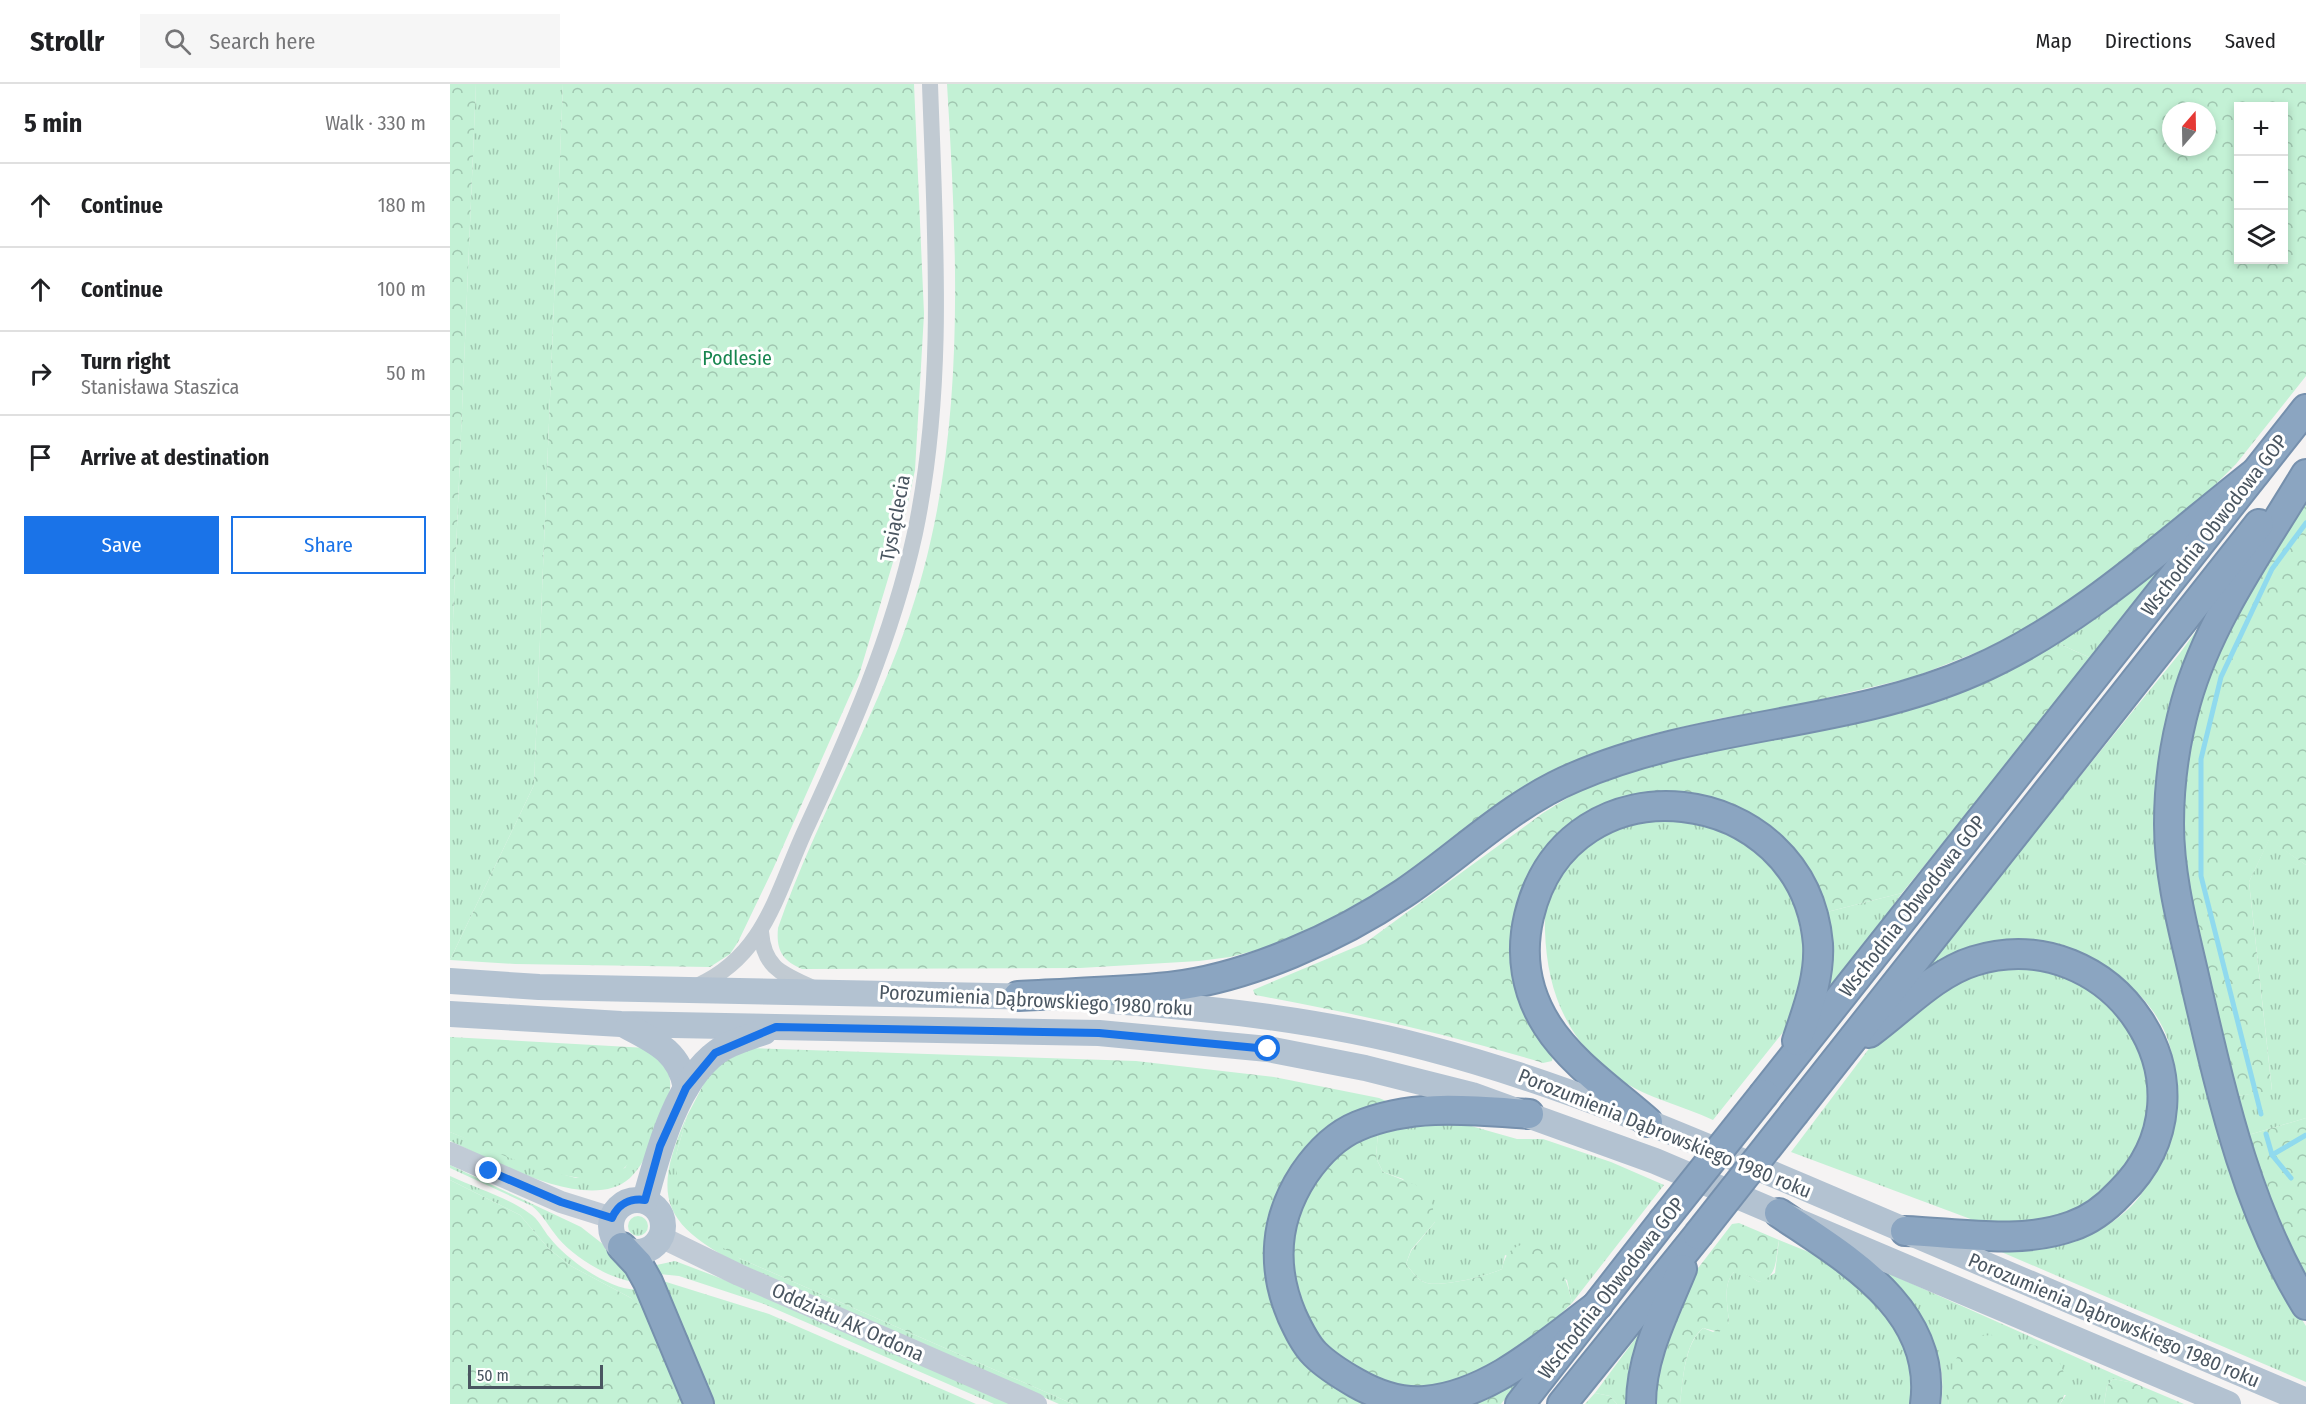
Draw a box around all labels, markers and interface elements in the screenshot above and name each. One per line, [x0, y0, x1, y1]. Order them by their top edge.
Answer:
search box [140, 14, 560, 68]
text: Strollr [30, 25, 104, 58]
icon: search [161, 25, 194, 58]
text: Search here [209, 28, 315, 55]
text: Map [2035, 28, 2072, 54]
text: Directions [2105, 28, 2192, 54]
text: Saved [2225, 28, 2276, 54]
north arrow [2162, 102, 2216, 156]
map controls [2234, 102, 2288, 264]
button: + [2234, 102, 2288, 156]
text: 5 min [24, 108, 82, 139]
text: Walk · 330 m [325, 111, 426, 135]
button: − [2234, 156, 2288, 210]
icon: ahead [24, 189, 57, 222]
text: Continue [81, 192, 163, 219]
text: 180 m [378, 193, 426, 217]
button: layers [2234, 210, 2288, 264]
icon: ahead [24, 273, 57, 306]
text: Continue [81, 276, 163, 303]
text: 100 m [377, 277, 426, 301]
park label: Podlesie [702, 346, 772, 370]
text: Turn right [81, 348, 170, 375]
icon: right [24, 357, 57, 390]
text: 50 m [386, 361, 426, 385]
text: Stanisława Staszica [81, 375, 239, 399]
street label: Wschodnia Obwodowa GOP [2136, 430, 2292, 620]
icon: arrive [24, 441, 57, 474]
text: Arrive at destination [81, 444, 269, 471]
street label: Tysiąclecia [875, 473, 915, 563]
button: Save [24, 516, 219, 574]
button: Share [231, 516, 426, 574]
street label: Wschodnia Obwodowa GOP [1834, 811, 1990, 1001]
street label: Porozumienia Dąbrowskiego 1980 roku [879, 980, 1193, 1020]
route start [1254, 1035, 1280, 1061]
street label: Porozumienia Dąbrowskiego 1980 roku [1515, 1063, 1815, 1203]
route end [475, 1157, 501, 1183]
street label: Wschodnia Obwodowa GOP [1533, 1193, 1689, 1383]
street label: Porozumienia Dąbrowskiego 1980 roku [1965, 1248, 2263, 1392]
street label: Oddziału AK Ordona [768, 1278, 928, 1366]
scale bar [468, 1362, 603, 1390]
text: 50 m [477, 1366, 509, 1385]

